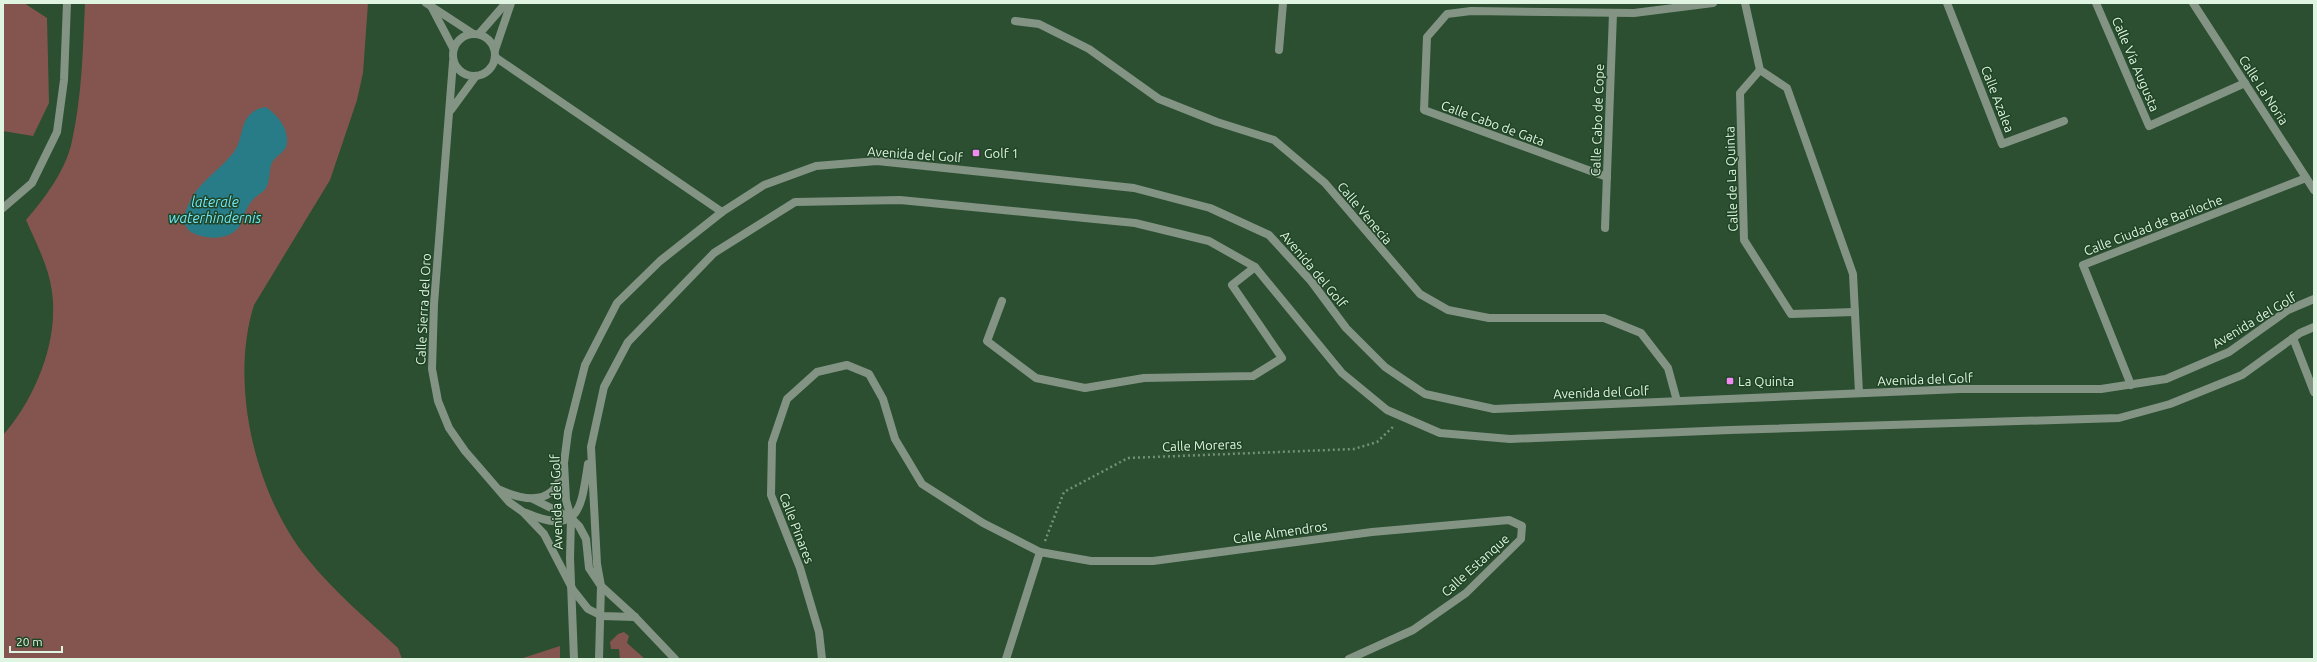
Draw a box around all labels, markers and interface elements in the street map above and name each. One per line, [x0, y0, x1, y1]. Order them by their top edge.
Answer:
street label: Calle Vía Augusta [2110, 15, 2162, 113]
street label: Calle La Noria [2236, 53, 2292, 127]
street label: Calle Cabo de Cope [1588, 63, 1606, 177]
street label: Calle Azalea [1979, 64, 2017, 134]
street label: Calle Cabo de Gata [1439, 98, 1547, 148]
street label: Calle de La Quinta [1722, 126, 1741, 232]
street label: Avenida del Golf [867, 144, 963, 164]
place label: Golf 1 [984, 146, 1019, 160]
marker: Golf 1 [971, 148, 981, 158]
street label: Calle Venecia [1335, 179, 1395, 247]
street label: Calle Ciudad de Bariloche [2082, 192, 2224, 258]
water label: laterale waterhindernis [169, 194, 262, 226]
street label: Avenida del Golf [1278, 228, 1350, 310]
street label: Calle Sierra del Oro [413, 253, 433, 365]
street label: Avenida del Golf [2210, 289, 2299, 351]
street label: Avenida del Golf [1877, 370, 1973, 388]
place label: La Quinta [1738, 374, 1794, 389]
marker: La Quinta [1725, 376, 1735, 386]
street label: Avenida del Golf [1553, 383, 1649, 401]
street label: Calle Moreras [1162, 437, 1243, 453]
street label: Avenida del Golf [547, 454, 565, 550]
street label: Calle Pinares [777, 491, 817, 566]
street label: Calle Almendros [1232, 518, 1328, 546]
street label: Calle Estanque [1438, 531, 1512, 599]
scale bar [10, 628, 62, 654]
text: 20 m [16, 635, 43, 648]

